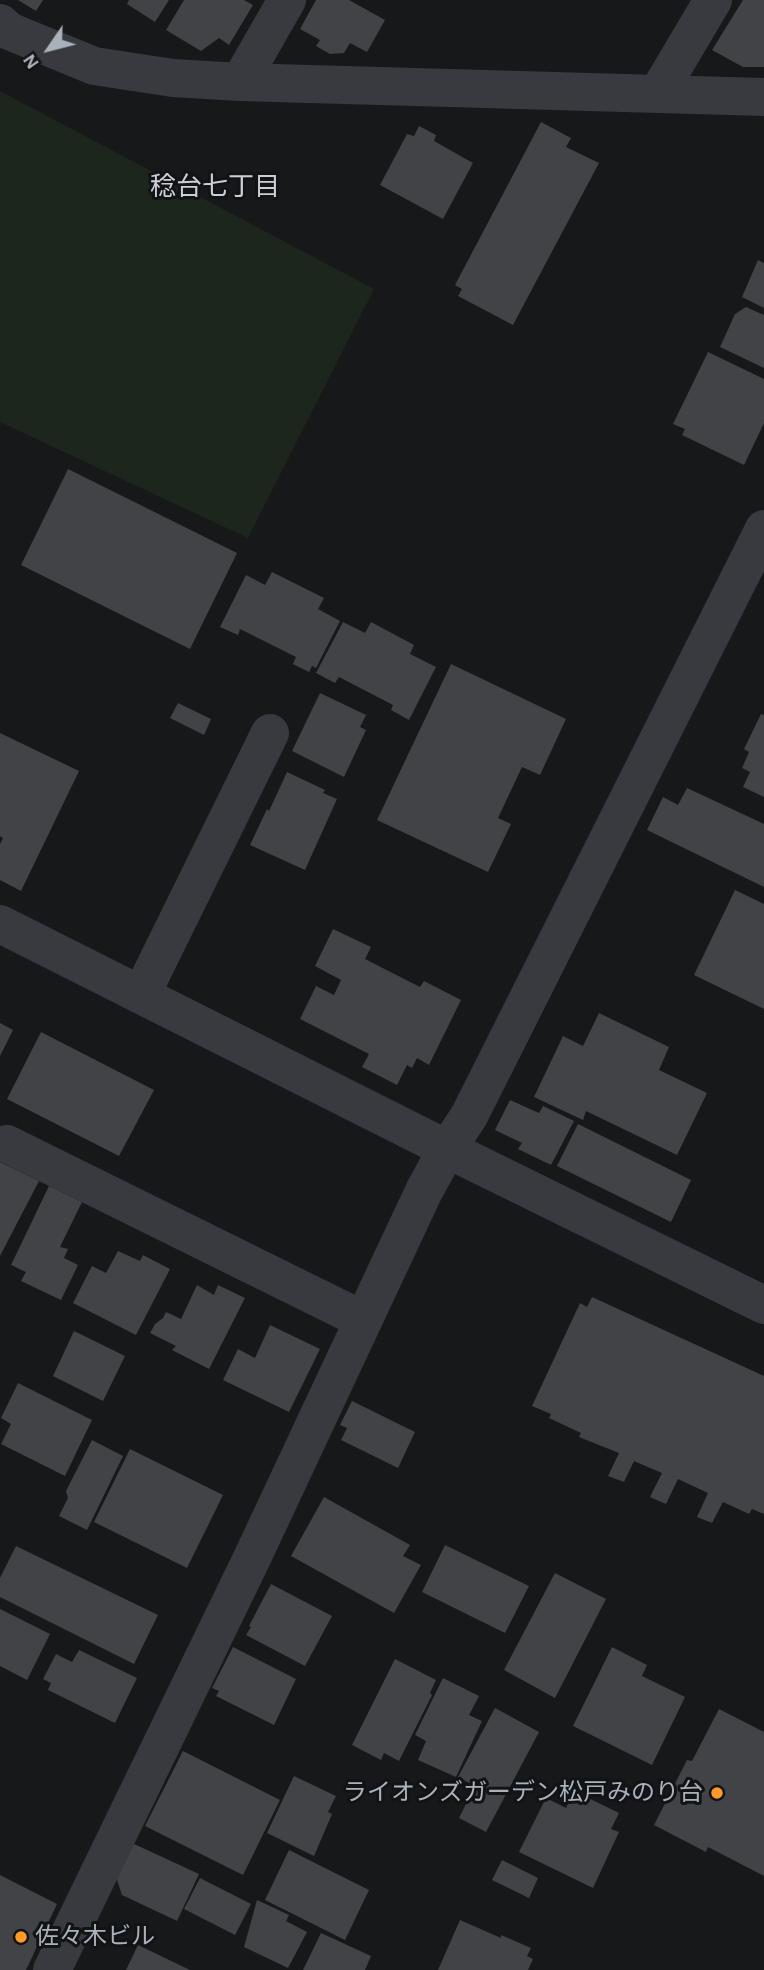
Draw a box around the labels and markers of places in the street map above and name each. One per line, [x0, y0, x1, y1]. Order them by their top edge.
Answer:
place label: ライオンズガーデン松戸みのり台 [343, 1779, 703, 1807]
marker: ライオンズガーデン松戸みのり台 [709, 1785, 725, 1801]
place label: 佐々木ビル [35, 1923, 155, 1951]
marker: 佐々木ビル [13, 1929, 29, 1945]

